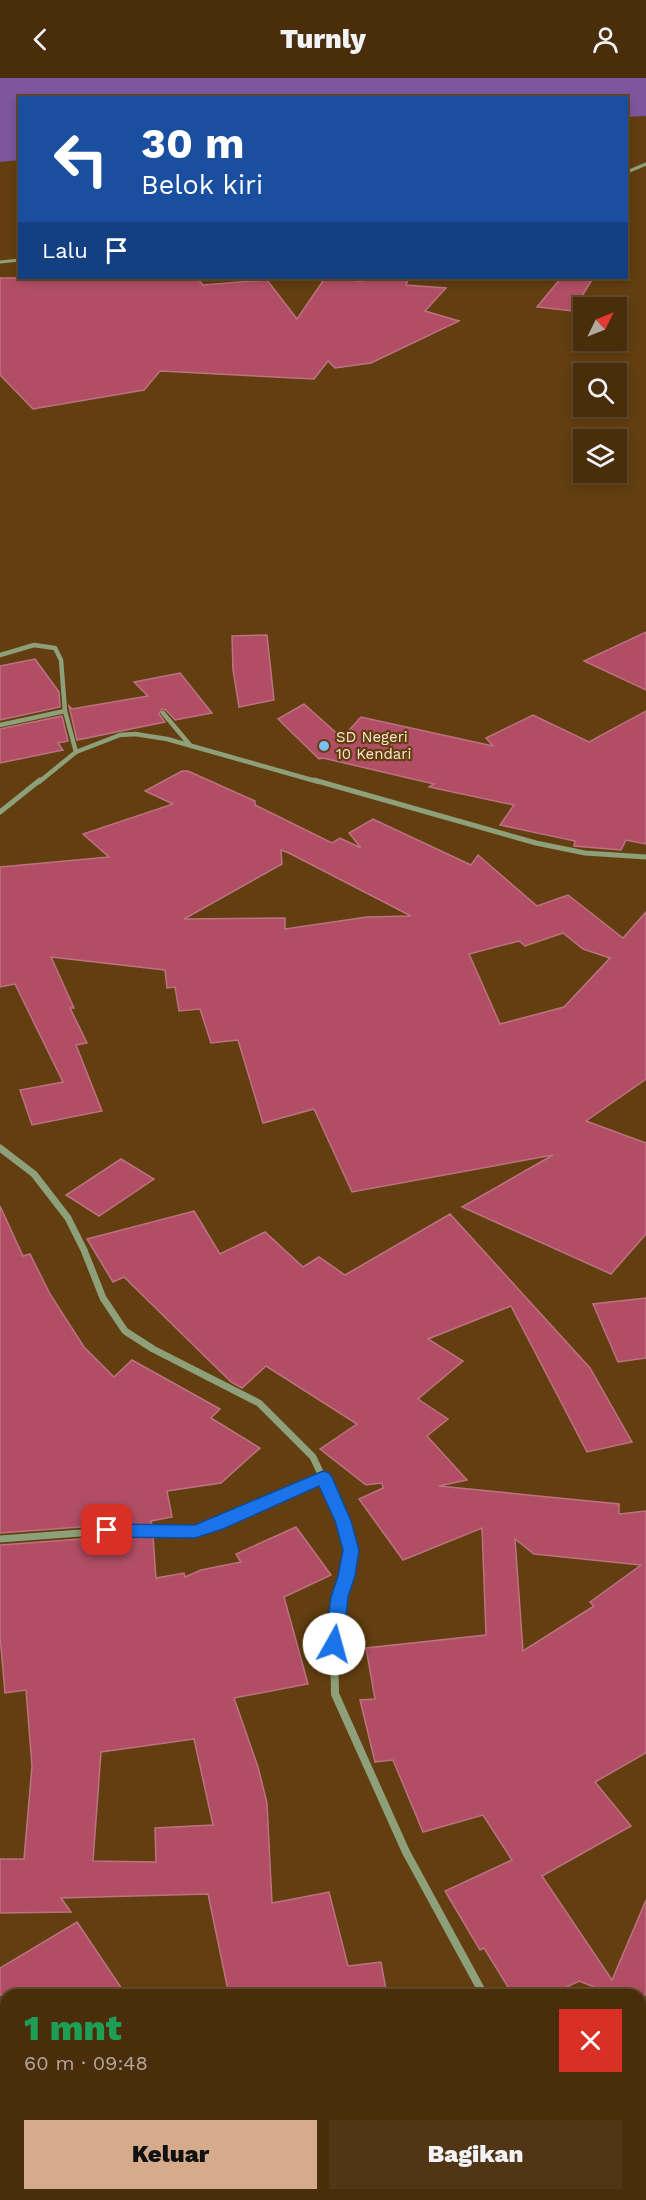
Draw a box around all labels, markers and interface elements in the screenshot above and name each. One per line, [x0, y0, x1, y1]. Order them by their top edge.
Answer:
icon: back [24, 23, 57, 56]
text: Turnly [280, 23, 366, 55]
icon: person [589, 23, 622, 56]
text: 30 m [141, 119, 245, 168]
icon: left [42, 120, 120, 198]
text: Belok kiri [141, 169, 263, 201]
icon: arrive [100, 234, 133, 267]
text: Lalu [42, 238, 88, 263]
north arrow [573, 297, 627, 351]
map controls [573, 297, 627, 483]
button: search [573, 363, 627, 417]
button: layers [573, 429, 627, 483]
place label: SD Negeri 10 Kendari [336, 728, 411, 763]
marker: SD Negeri 10 Kendari [317, 739, 331, 753]
pin [81, 1504, 132, 1555]
icon: arrive [90, 1513, 123, 1546]
position arrow [302, 1612, 366, 1676]
text: 1 mnt [24, 2007, 122, 2049]
button: close [559, 2009, 622, 2072]
text: 60 m · 09:48 [24, 2051, 148, 2075]
button: Keluar [24, 2120, 317, 2189]
button: Bagikan [329, 2120, 622, 2189]

